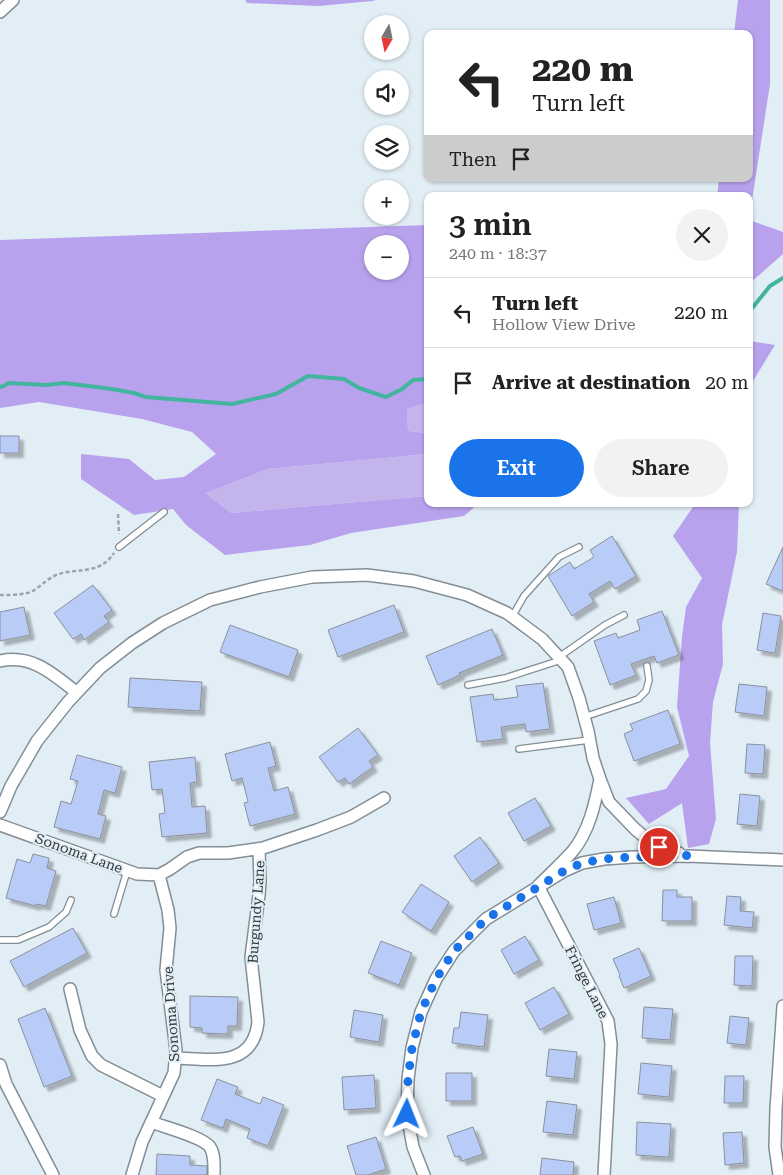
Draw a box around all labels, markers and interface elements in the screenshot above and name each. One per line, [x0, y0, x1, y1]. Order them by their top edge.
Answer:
north arrow [364, 15, 409, 60]
map controls [364, 15, 409, 280]
text: 220 m [532, 49, 633, 90]
icon: left [449, 50, 514, 115]
button: sound [364, 70, 409, 115]
text: Turn left [532, 91, 625, 116]
button: layers [364, 125, 409, 170]
icon: arrive [507, 145, 535, 173]
text: Then [449, 148, 497, 171]
button: + [364, 180, 409, 225]
text: 3 min [449, 207, 532, 242]
button: close [676, 209, 728, 261]
button: − [364, 235, 409, 280]
text: 240 m · 18:37 [449, 244, 547, 263]
text: Turn left [492, 292, 578, 315]
icon: left [449, 299, 477, 327]
text: 220 m [674, 301, 728, 324]
text: Hollow View Drive [492, 315, 636, 334]
icon: arrive [449, 369, 477, 397]
text: Arrive at destination [492, 371, 690, 394]
text: 20 m [705, 371, 749, 394]
button: Exit [449, 439, 584, 497]
button: Share [594, 439, 728, 497]
pin [638, 826, 680, 868]
street label: Sonoma Lane [33, 830, 125, 876]
icon: arrive [645, 833, 673, 861]
street label: Burgundy Lane [244, 860, 268, 964]
street label: Fringe Lane [562, 943, 612, 1021]
street label: Sonoma Drive [160, 965, 182, 1062]
position arrow [380, 1087, 432, 1139]

